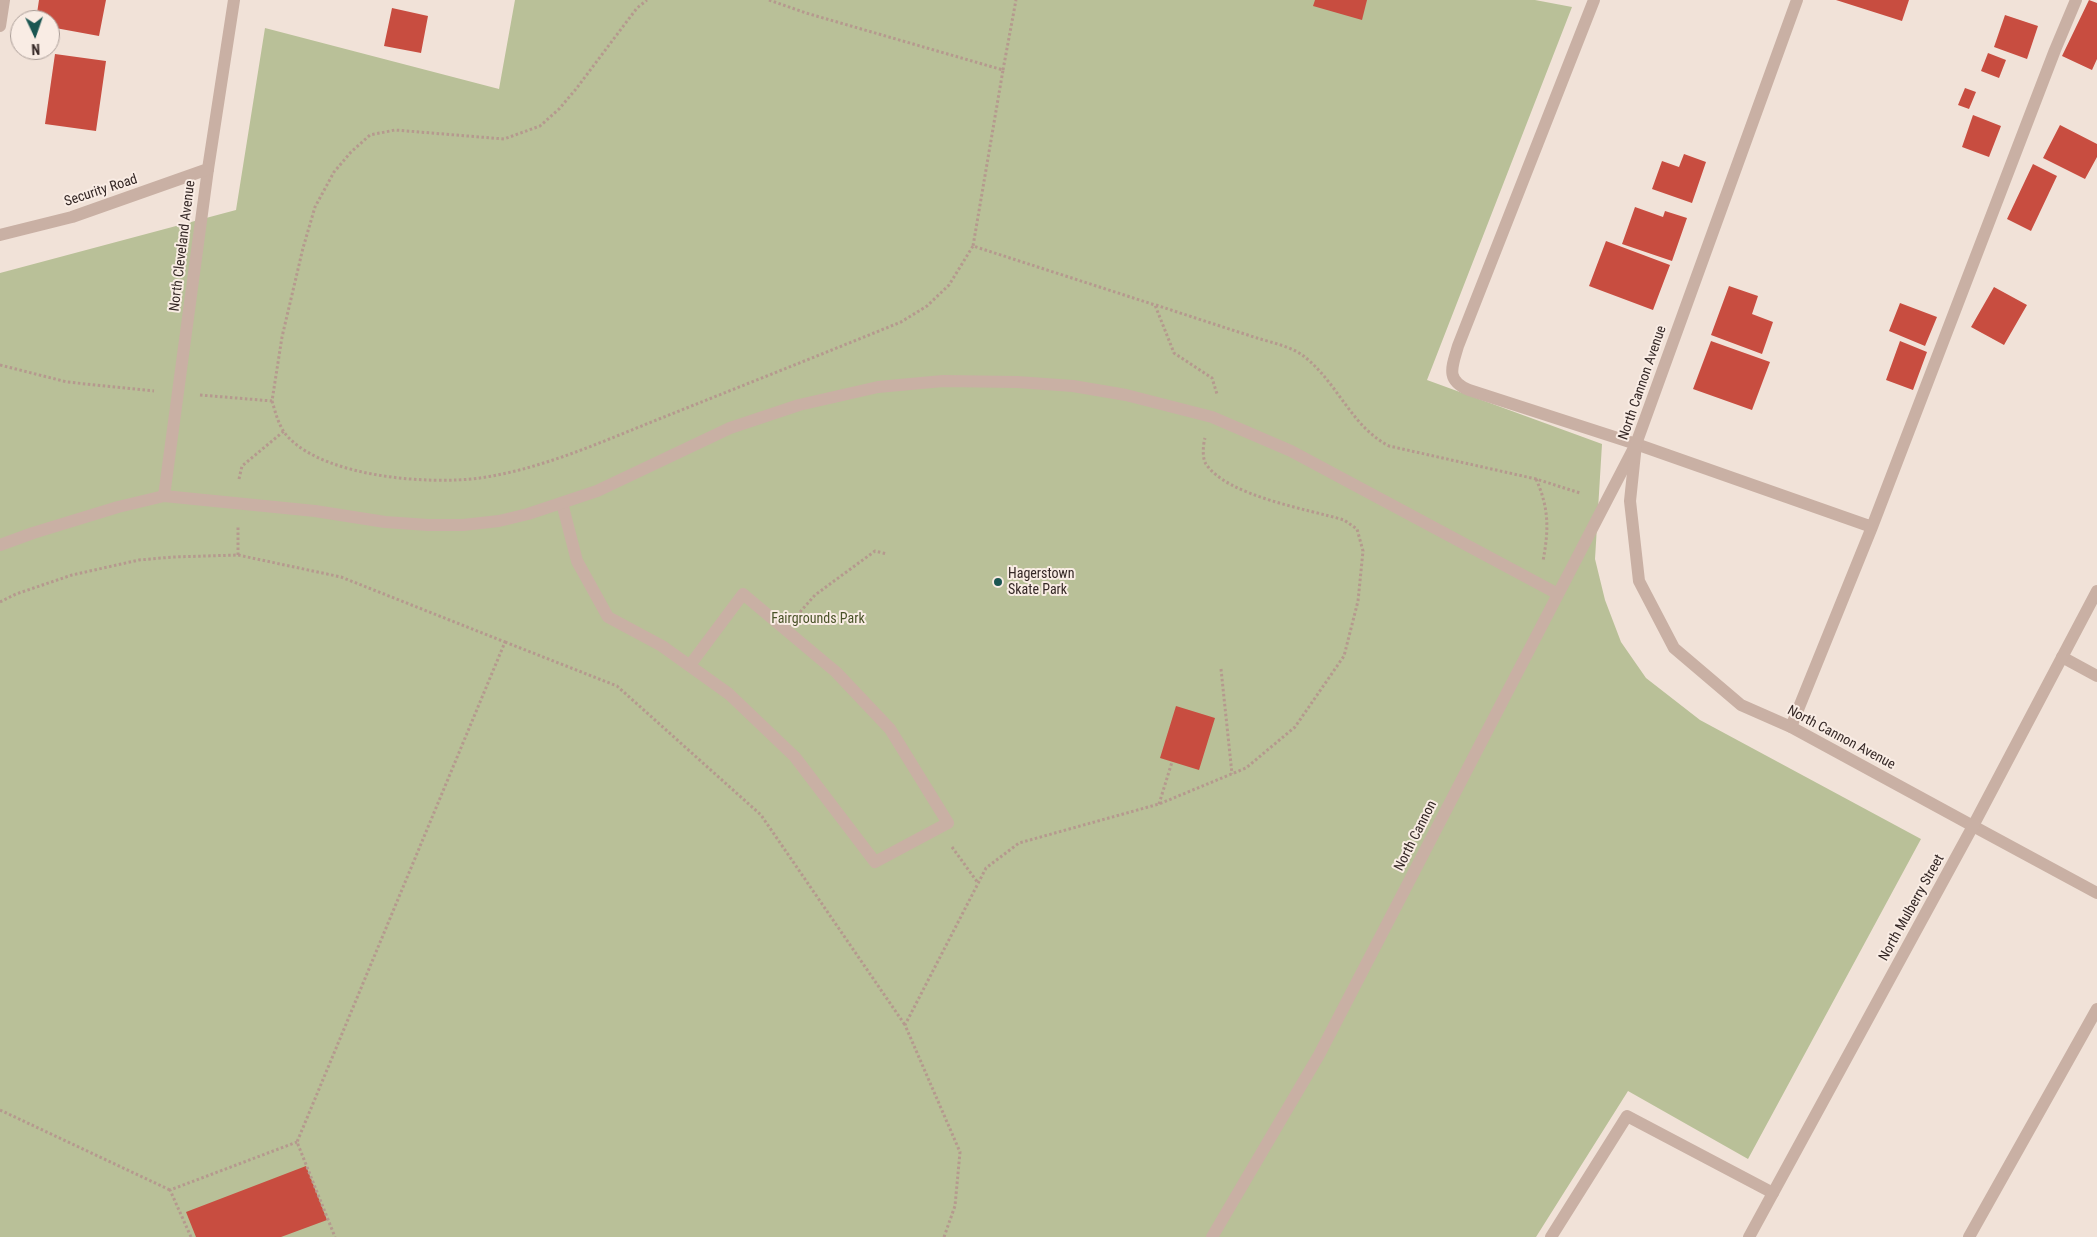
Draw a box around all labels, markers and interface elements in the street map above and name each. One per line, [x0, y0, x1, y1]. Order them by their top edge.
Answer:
north arrow [10, 10, 60, 60]
text: N [31, 41, 40, 57]
street label: Security Road [62, 171, 140, 211]
street label: North Cleveland Avenue [167, 180, 199, 312]
street label: North Cannon Avenue [1616, 324, 1670, 442]
place label: Hagerstown Skate Park [1008, 566, 1074, 598]
marker: Hagerstown Skate Park [992, 576, 1004, 588]
park label: Fairgrounds Park [771, 611, 865, 627]
street label: North Cannon Avenue [1784, 702, 1898, 774]
street label: North Cannon [1391, 798, 1441, 874]
street label: North Mulberry Street [1876, 852, 1948, 964]

